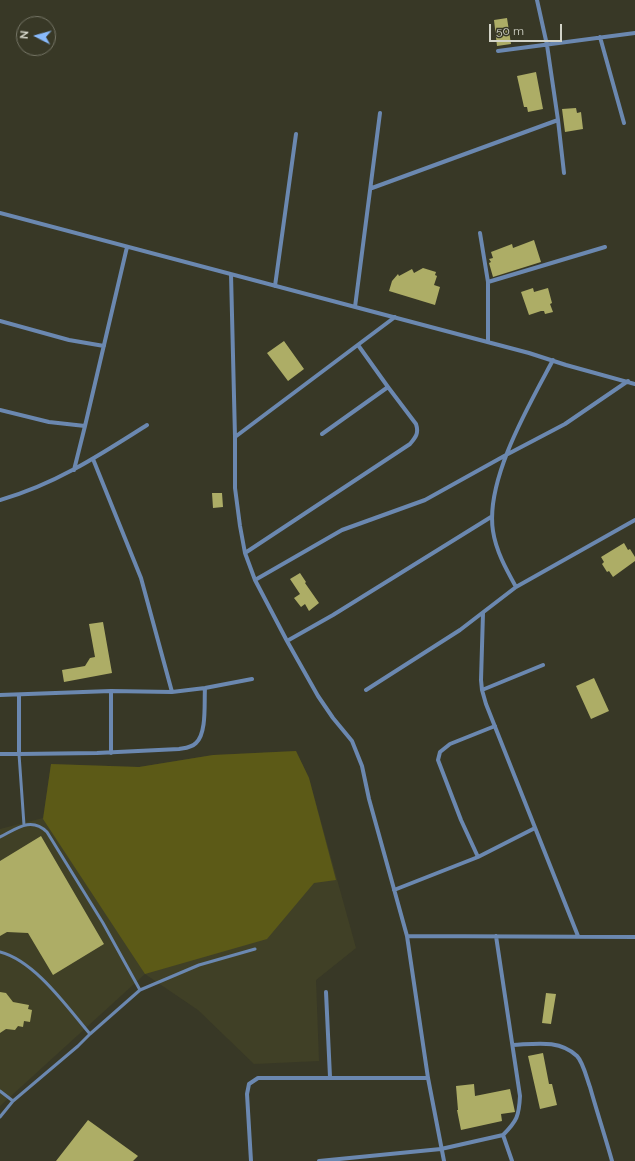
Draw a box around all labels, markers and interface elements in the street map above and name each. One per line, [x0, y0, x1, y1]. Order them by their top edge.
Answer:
north arrow [16, 16, 56, 56]
scale bar [491, 16, 564, 42]
text: 50 m [496, 24, 524, 38]
text: N [18, 30, 31, 40]

